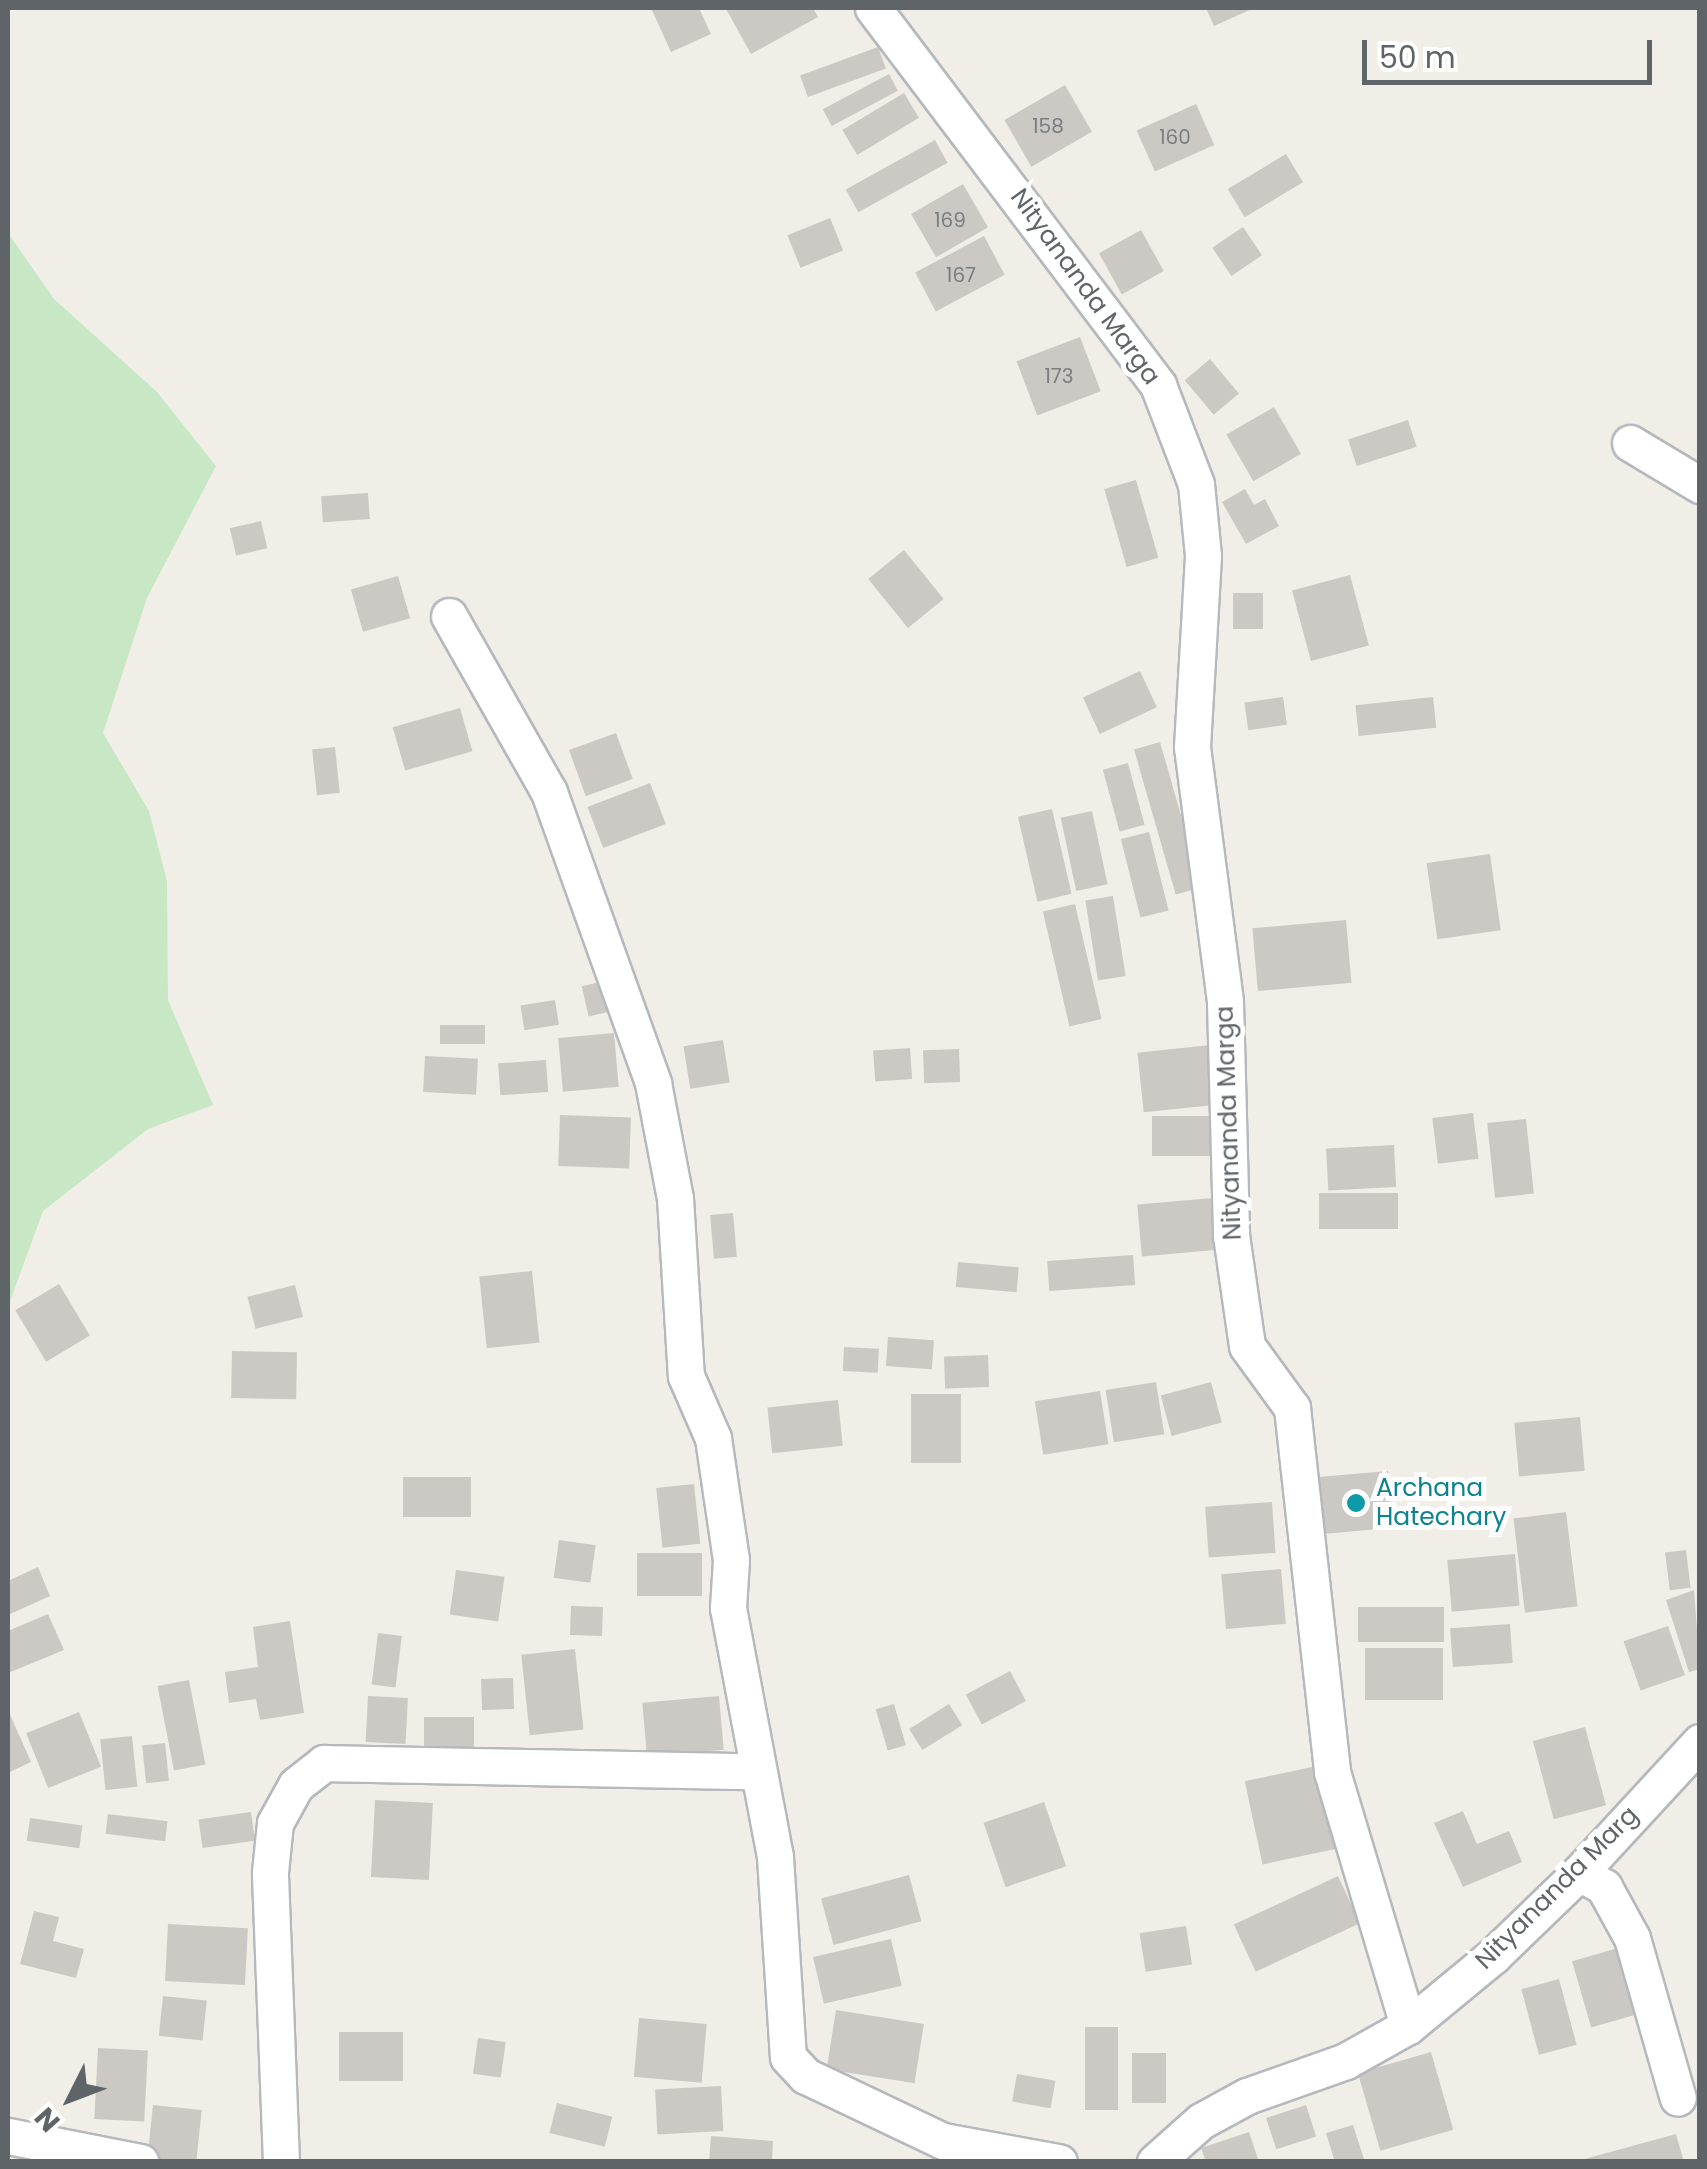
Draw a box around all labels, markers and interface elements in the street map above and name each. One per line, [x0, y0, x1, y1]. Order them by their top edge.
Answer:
scale bar [1367, 20, 1657, 82]
text: 50 m [1379, 36, 1456, 79]
house number: 158 [1032, 114, 1064, 138]
house number: 160 [1159, 125, 1191, 149]
street label: Nityananda Marga [1004, 183, 1166, 391]
house number: 169 [934, 208, 966, 232]
house number: 167 [946, 263, 976, 287]
house number: 173 [1044, 364, 1074, 388]
street label: Nityananda Marga [1210, 1005, 1248, 1241]
place label: Archana Hatechary [1376, 1474, 1506, 1533]
marker: Archana Hatechary [1345, 1492, 1367, 1514]
street label: Nityananda Marg [1469, 1800, 1645, 1976]
north arrow [20, 2049, 120, 2149]
text: N [26, 2099, 69, 2140]

